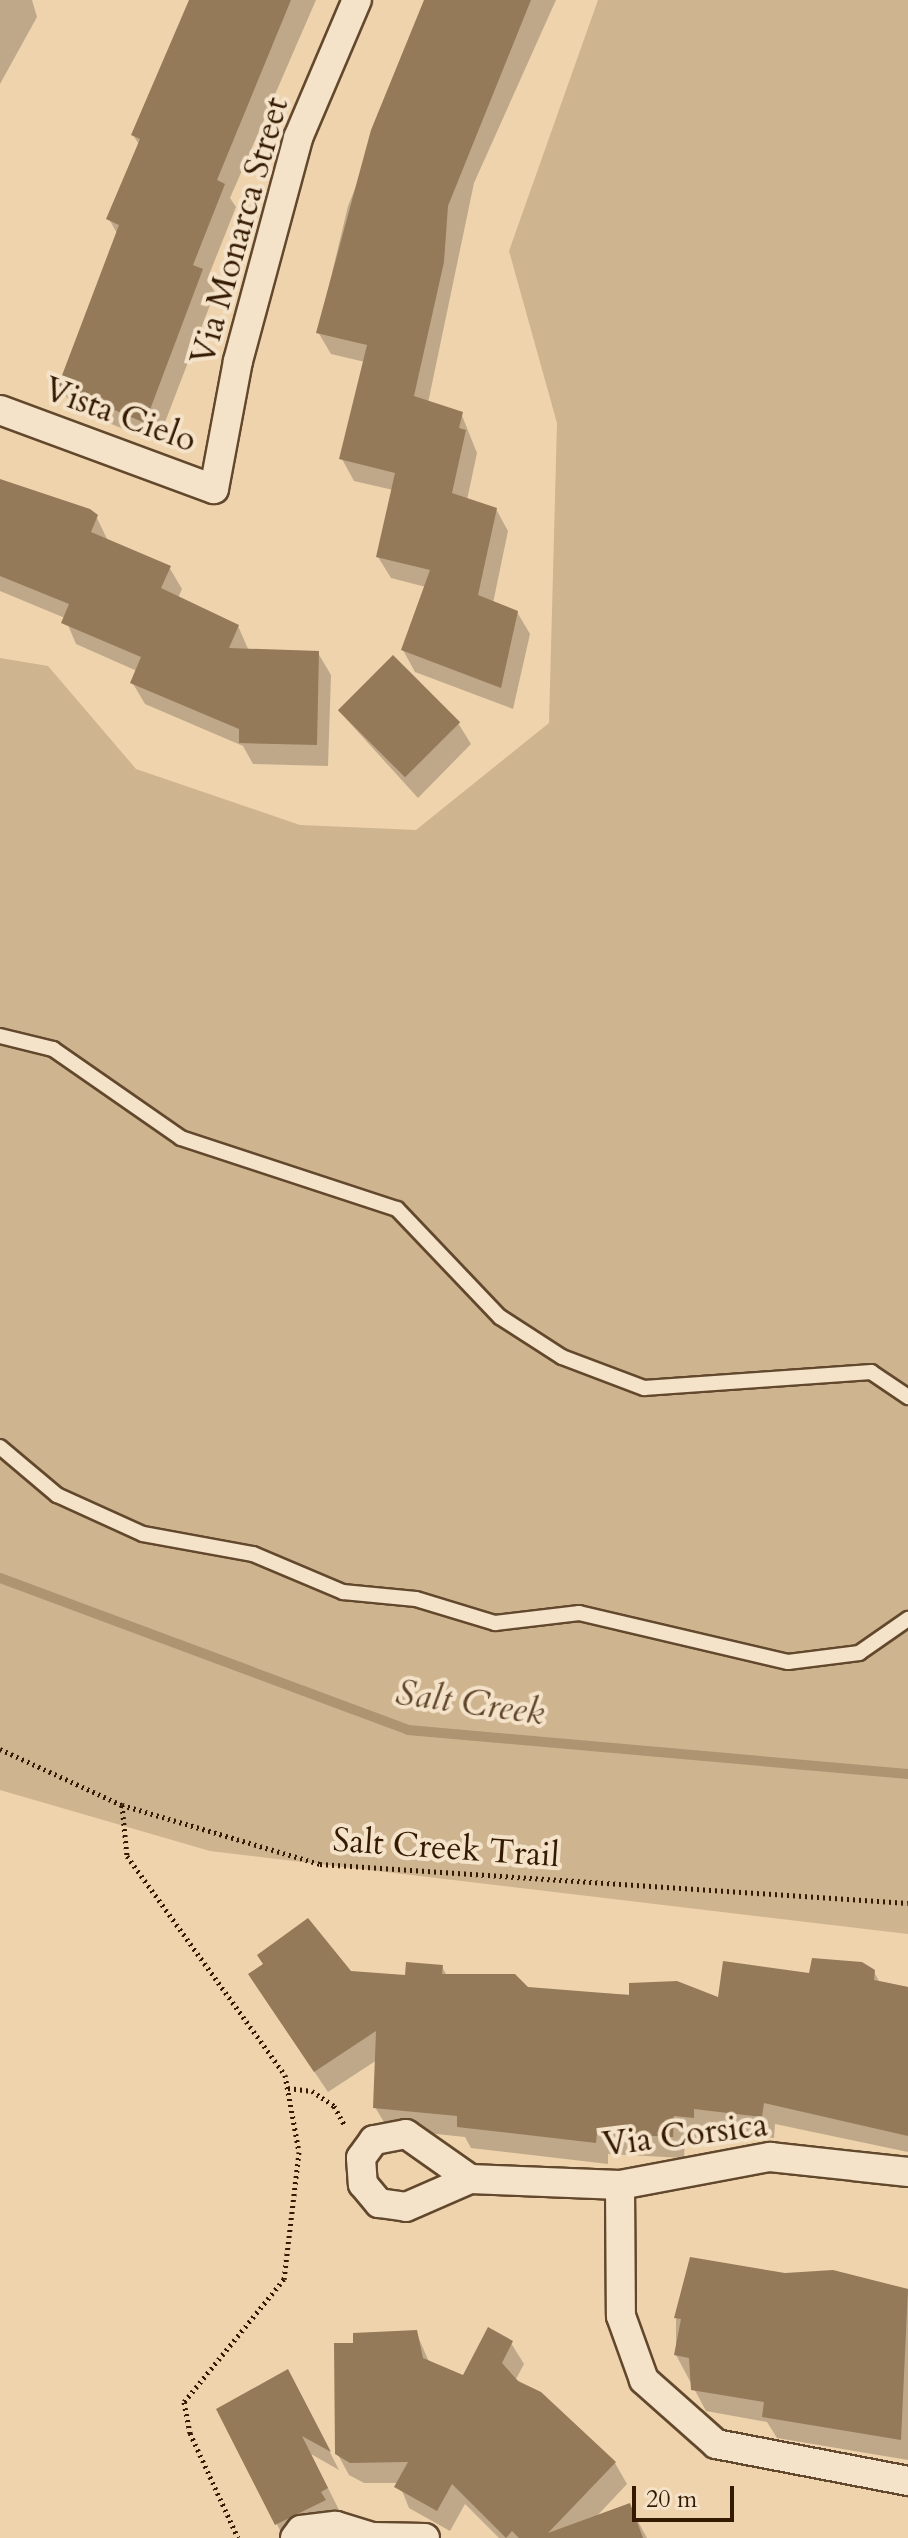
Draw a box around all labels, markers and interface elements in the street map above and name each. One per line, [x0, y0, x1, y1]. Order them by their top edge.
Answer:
street label: Via Monarca Street [182, 93, 298, 369]
street label: Vista Cielo [39, 369, 201, 461]
water label: Salt Creek [393, 1671, 547, 1735]
street label: Salt Creek Trail [331, 1820, 561, 1876]
street label: Via Corsica [600, 2105, 770, 2165]
scale bar [636, 2470, 738, 2520]
text: 20 m [646, 2483, 697, 2516]

